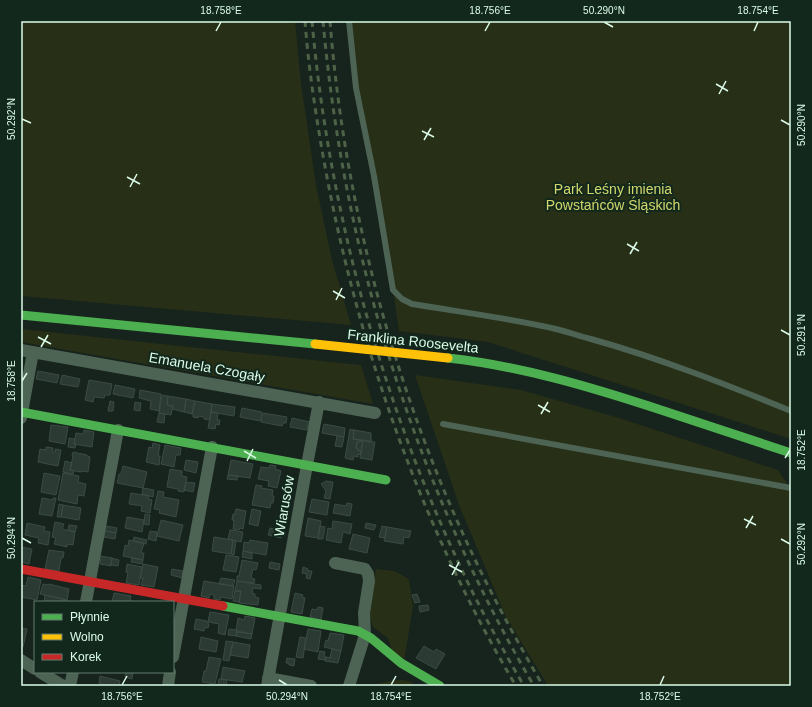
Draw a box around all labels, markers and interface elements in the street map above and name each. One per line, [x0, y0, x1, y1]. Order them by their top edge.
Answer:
text: 18.758°E [200, 5, 242, 16]
text: 18.756°E [469, 5, 511, 16]
text: 50.290°N [583, 5, 625, 16]
text: 18.754°E [737, 5, 779, 16]
text: 50.292°N [6, 98, 17, 140]
text: 50.290°N [796, 104, 807, 146]
park label: Park Leśny imienia Powstańców Śląskich [546, 181, 680, 213]
text: 50.291°N [796, 314, 807, 356]
street label: Franklina Roosevelta [347, 326, 479, 356]
street label: Emanuela Czogały [148, 349, 266, 385]
text: 18.758°E [6, 360, 17, 402]
text: 18.752°E [796, 429, 807, 471]
street label: Wiarusów [271, 473, 297, 538]
text: 50.294°N [6, 517, 17, 559]
text: 50.292°N [796, 523, 807, 565]
legend [34, 601, 174, 673]
text: Płynnie [70, 610, 110, 624]
text: Wolno [70, 630, 104, 644]
text: Korek [70, 650, 102, 664]
text: 18.756°E [101, 691, 143, 702]
text: 50.294°N [266, 691, 308, 702]
text: 18.754°E [370, 691, 412, 702]
text: 18.752°E [639, 691, 681, 702]

